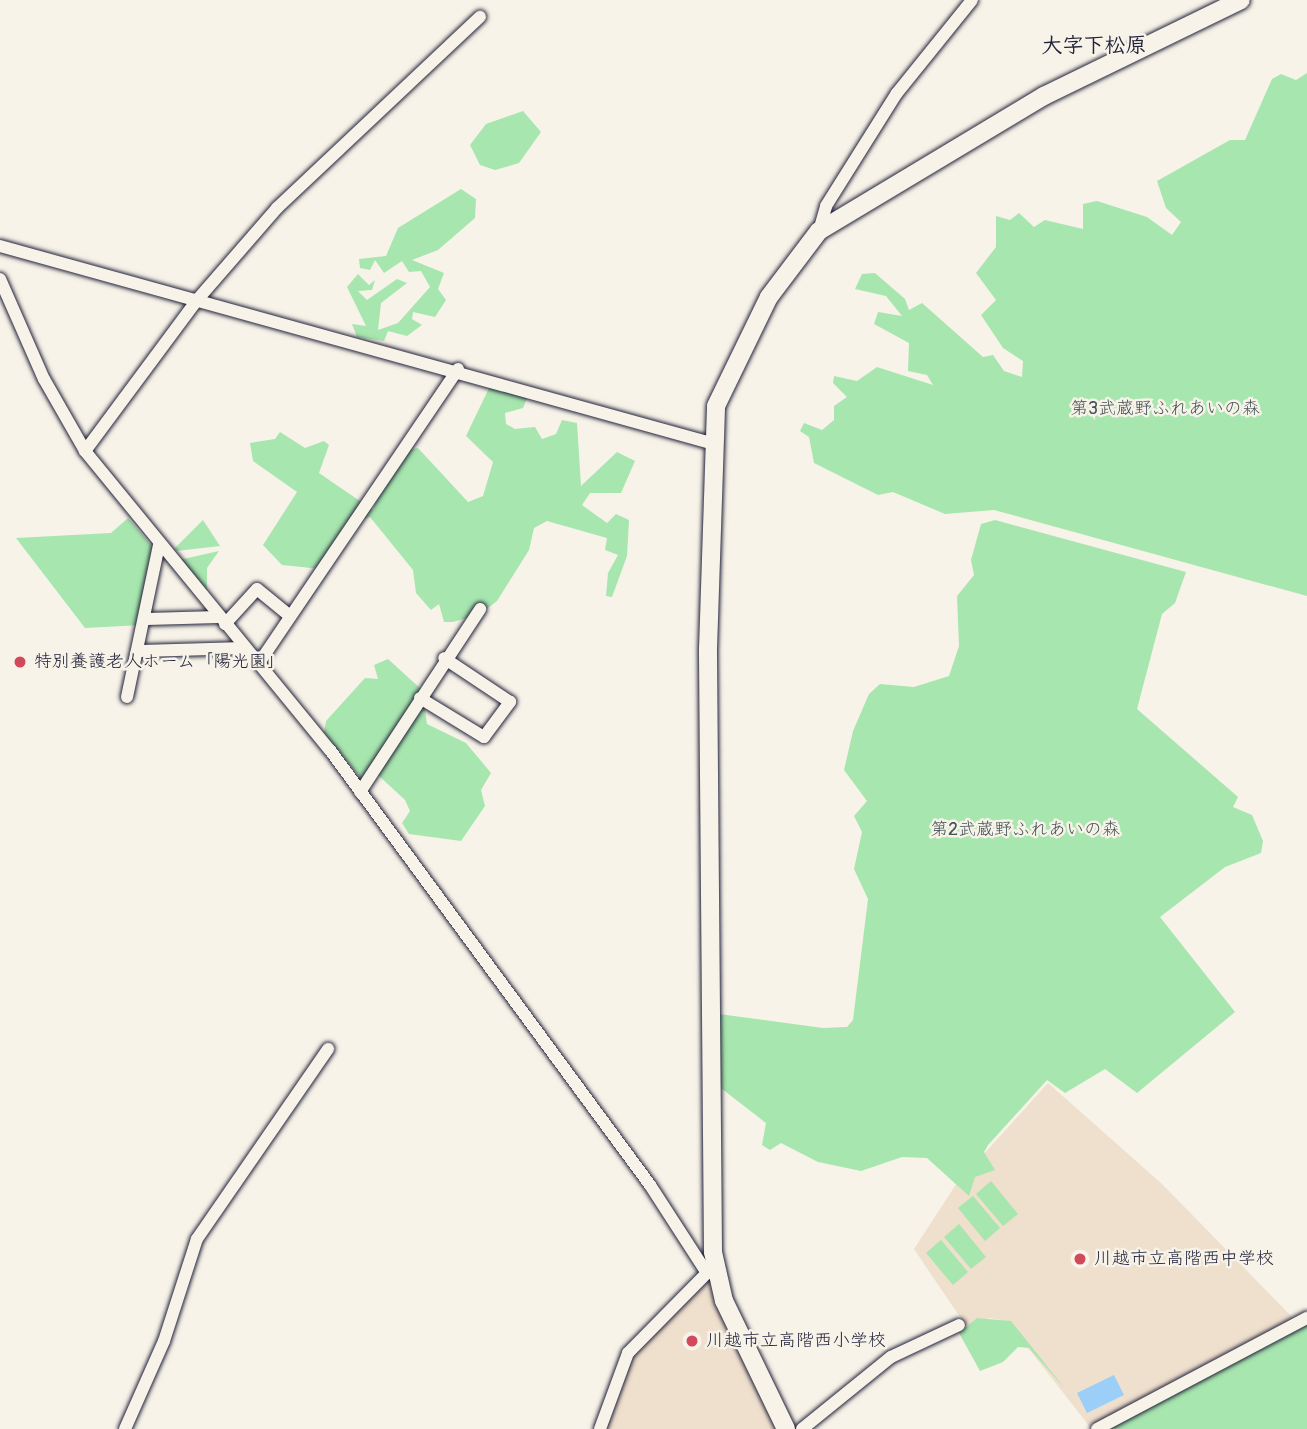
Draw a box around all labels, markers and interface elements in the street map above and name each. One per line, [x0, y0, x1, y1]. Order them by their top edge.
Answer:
district label: 大字下松原 [1042, 33, 1146, 59]
park label: 第3武蔵野ふれあいの森 [1070, 398, 1260, 420]
place label: 特別養護老人ホーム「陽光園」 [34, 651, 286, 673]
marker: 特別養護老人ホーム「陽光園」 [12, 654, 28, 670]
park label: 第2武蔵野ふれあいの森 [930, 819, 1120, 841]
place label: 川越市立高階西中学校 [1094, 1248, 1274, 1270]
marker: 川越市立高階西中学校 [1072, 1251, 1088, 1267]
place label: 川越市立高階西小学校 [706, 1330, 886, 1352]
marker: 川越市立高階西小学校 [684, 1333, 700, 1349]

